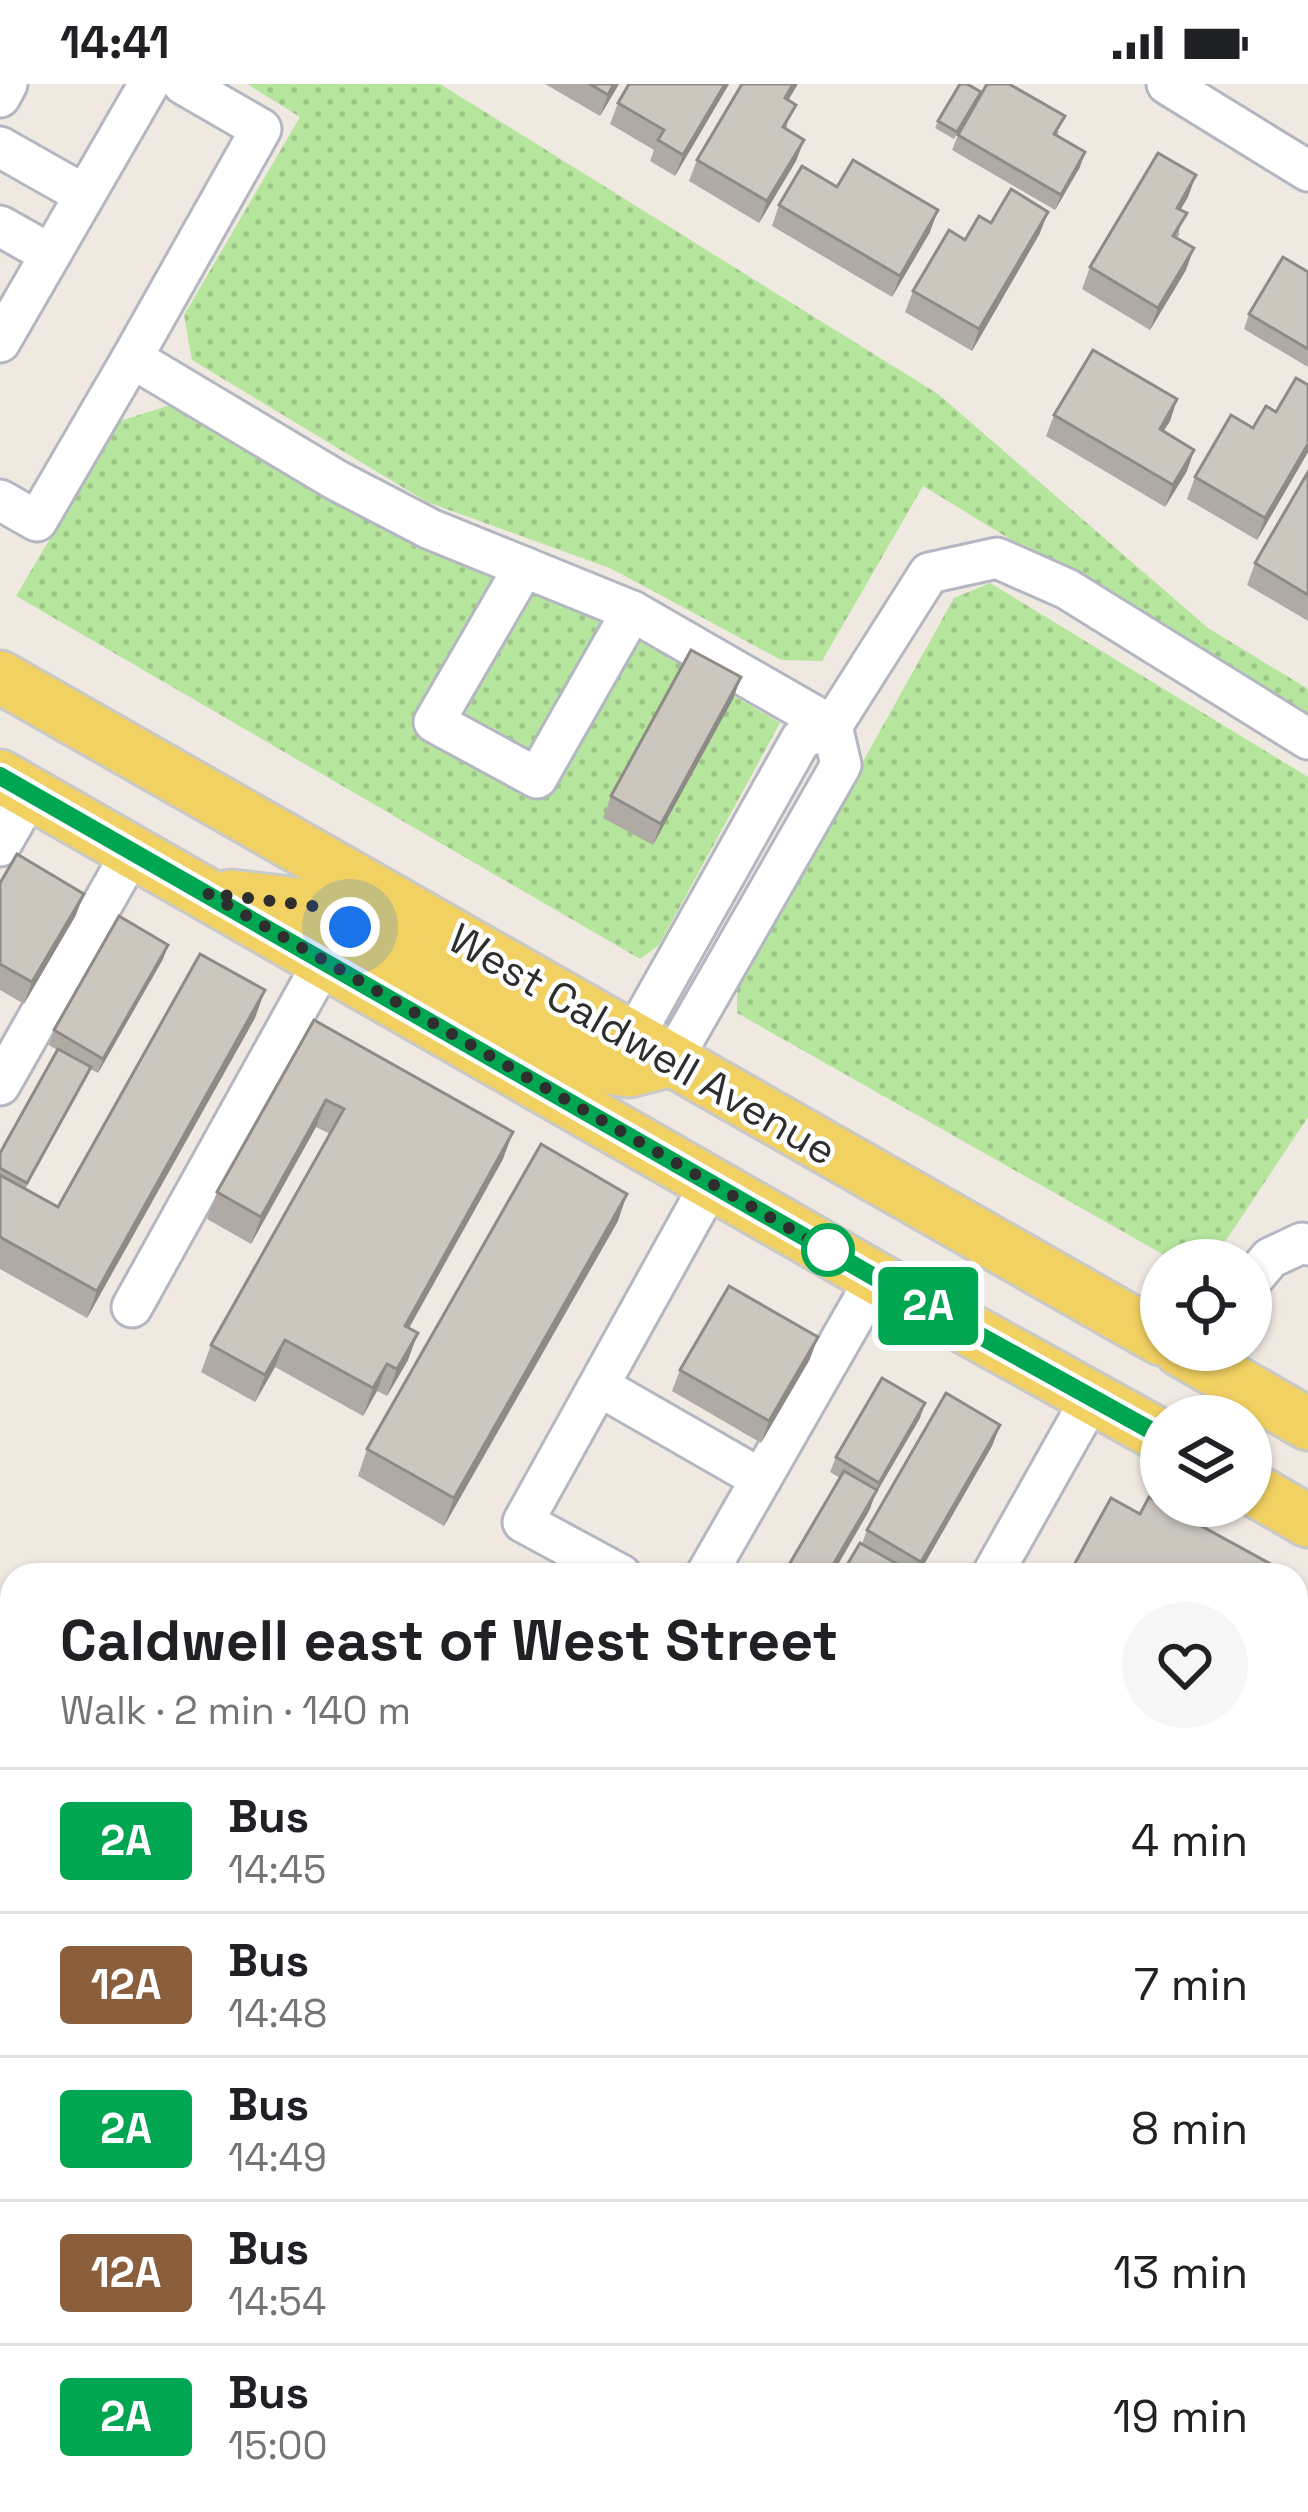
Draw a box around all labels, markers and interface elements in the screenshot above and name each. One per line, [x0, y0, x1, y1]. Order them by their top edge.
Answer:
text: 14:41 [60, 14, 170, 71]
your location [320, 897, 380, 957]
street label: West Caldwell Avenue [440, 912, 846, 1177]
unlabelled marker [803, 1225, 853, 1275]
map controls [1140, 1239, 1272, 1527]
button: locate [1140, 1239, 1272, 1371]
line badge: 2A [874, 1267, 982, 1345]
text: 2A [902, 1279, 954, 1332]
button: layers [1140, 1395, 1272, 1527]
button: heart [1122, 1602, 1248, 1728]
text: Caldwell east of West Street [60, 1604, 838, 1677]
text: Walk · 2 min · 140 m [60, 1686, 411, 1735]
text: Bus [228, 1788, 309, 1845]
text: 4 min [1131, 1812, 1248, 1869]
text: 2A [100, 1814, 152, 1867]
text: 14:45 [228, 1845, 326, 1894]
text: Bus [228, 1932, 309, 1989]
text: 7 min [1134, 1956, 1248, 2013]
text: 12A [91, 1958, 161, 2011]
text: 14:48 [228, 1989, 327, 2038]
text: Bus [228, 2076, 309, 2133]
text: 8 min [1131, 2100, 1248, 2157]
text: 2A [100, 2102, 152, 2155]
text: 14:49 [228, 2133, 327, 2182]
text: Bus [228, 2220, 309, 2277]
text: 13 min [1113, 2244, 1248, 2301]
text: 12A [91, 2246, 161, 2299]
text: 14:54 [228, 2277, 326, 2326]
text: Bus [228, 2364, 309, 2421]
text: 19 min [1113, 2388, 1248, 2445]
text: 2A [100, 2390, 152, 2443]
text: 15:00 [228, 2421, 328, 2470]

